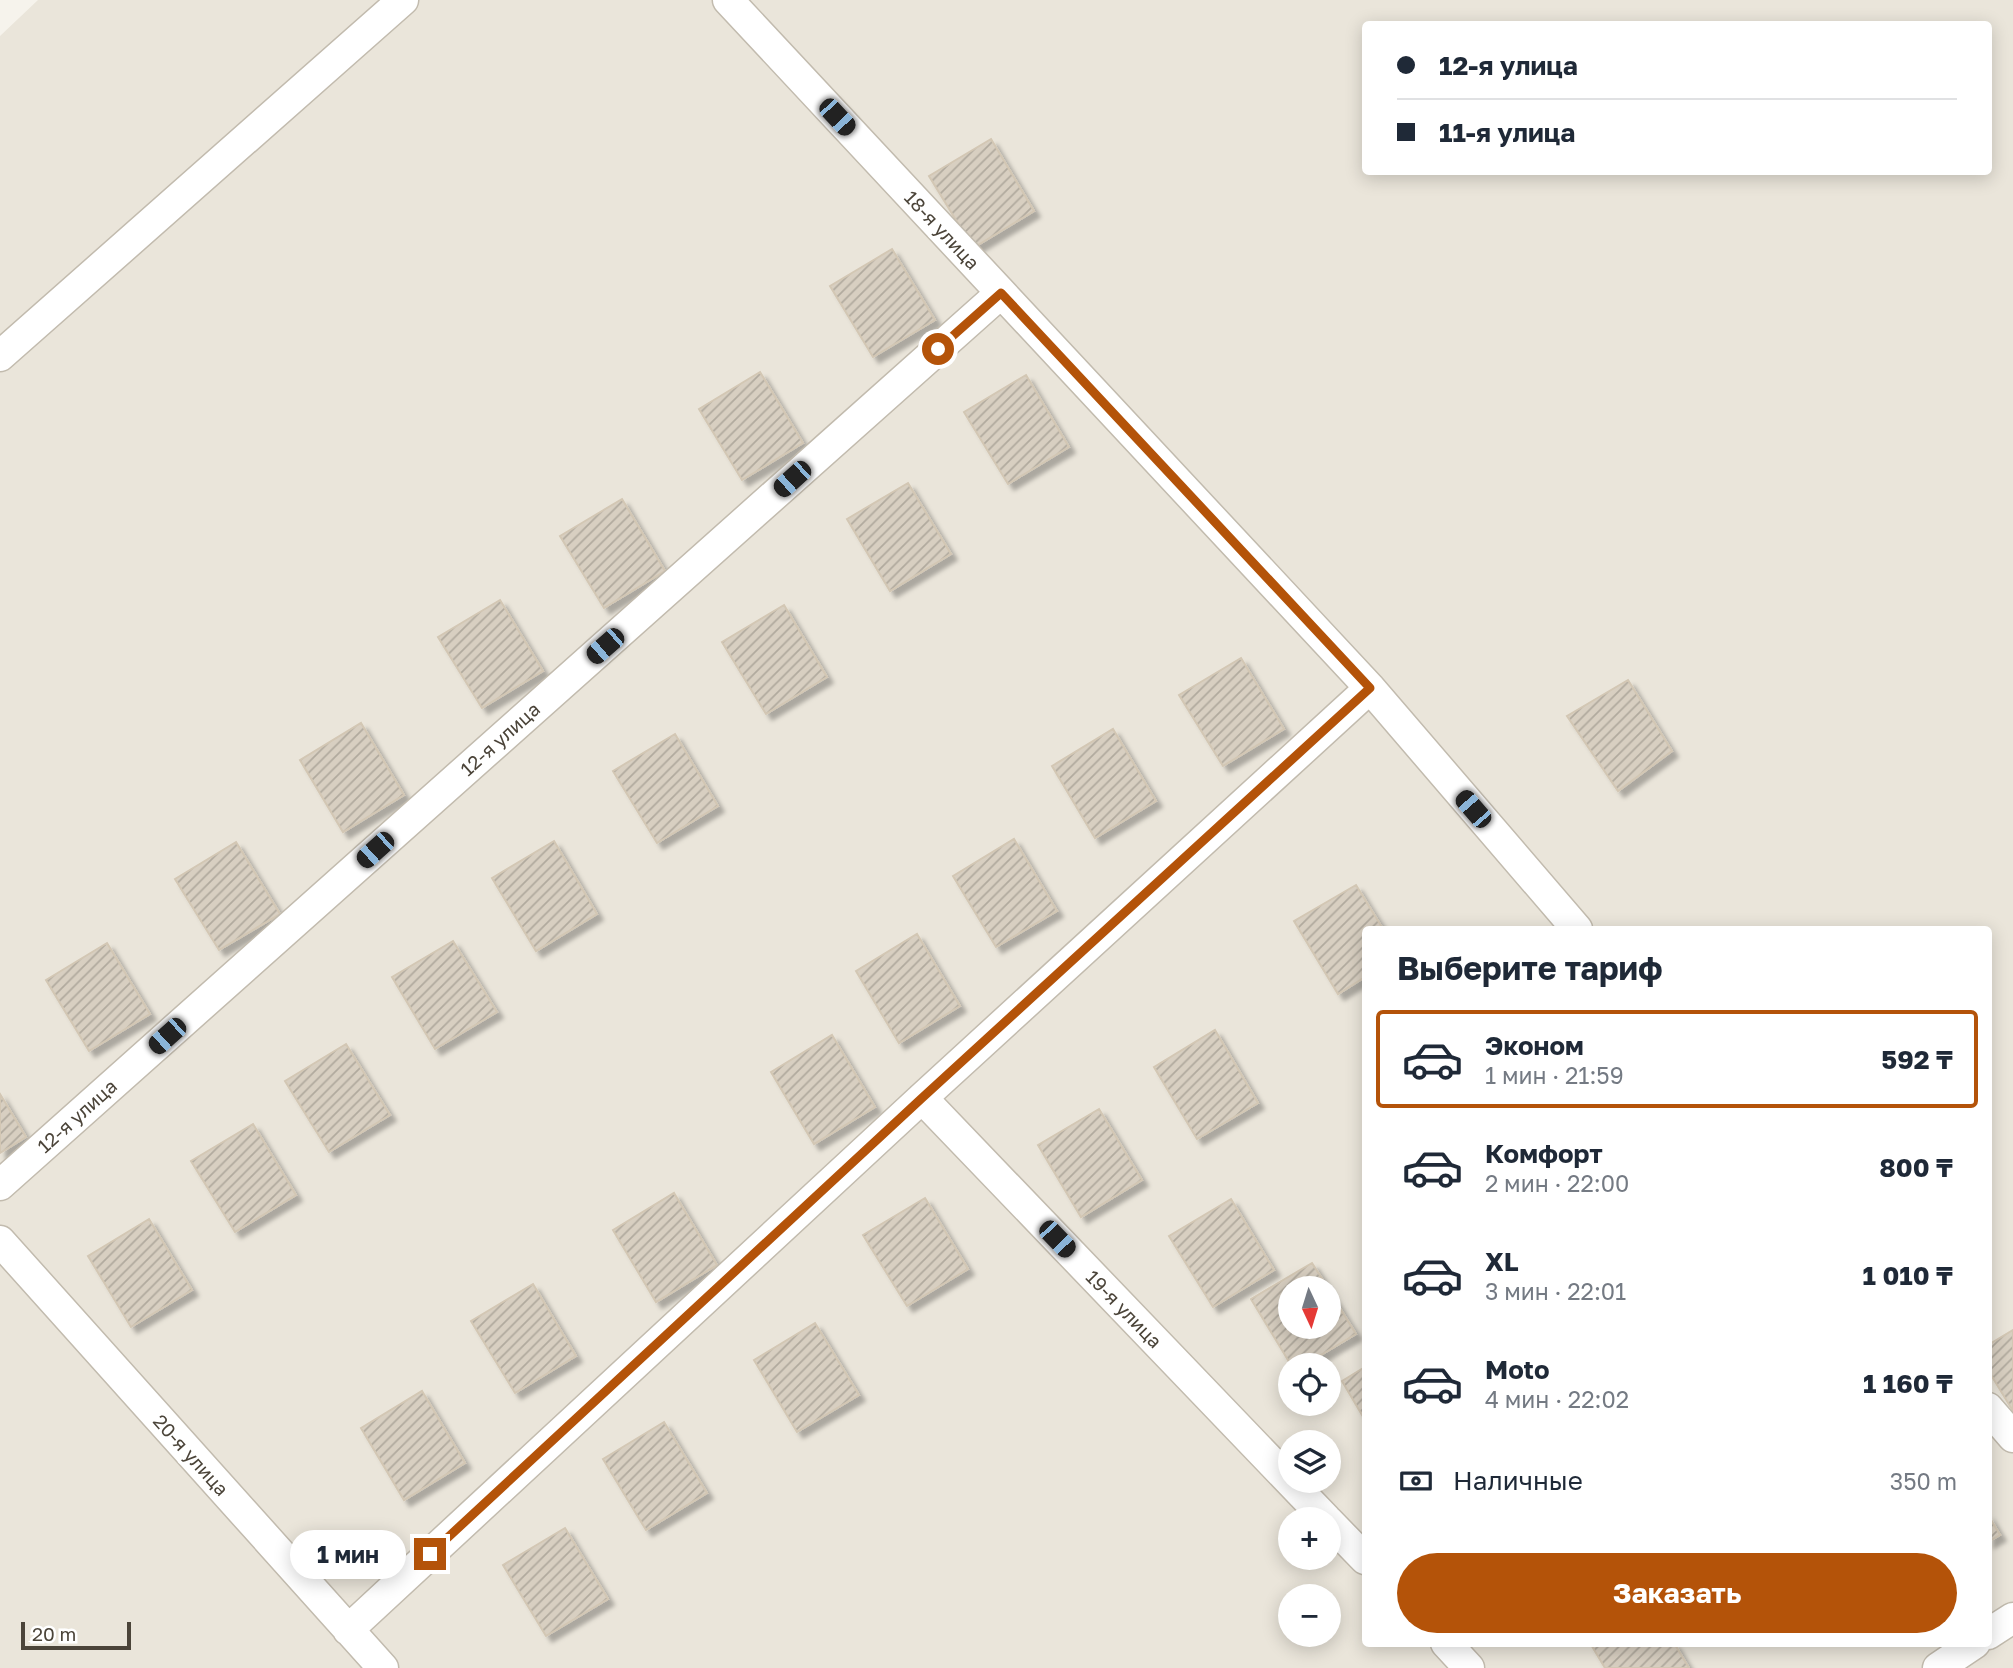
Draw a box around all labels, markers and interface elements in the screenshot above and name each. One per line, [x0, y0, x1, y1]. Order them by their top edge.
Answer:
text: 12-я улица [1439, 50, 1578, 81]
car [815, 94, 860, 140]
text: 11-я улица [1439, 117, 1575, 148]
street label: 18-я улица [900, 186, 985, 274]
route start [922, 333, 954, 365]
car [770, 457, 815, 501]
car [583, 624, 628, 668]
street label: 12-я улица [455, 697, 544, 780]
car [1452, 786, 1495, 832]
car [353, 828, 398, 872]
text: Выберите тариф [1397, 949, 1663, 987]
car [145, 1014, 190, 1058]
icon: car [1401, 1028, 1464, 1091]
text: Эконом [1485, 1030, 1584, 1061]
text: 592 ₸ [1881, 1044, 1953, 1075]
text: 1 мин · 21:59 [1485, 1061, 1624, 1089]
street label: 12-я улица [32, 1074, 121, 1157]
icon: car [1401, 1136, 1464, 1199]
text: Комфорт [1485, 1138, 1603, 1169]
text: 800 ₸ [1879, 1152, 1953, 1183]
text: 2 мин · 22:00 [1485, 1169, 1629, 1197]
car [1035, 1217, 1080, 1261]
icon: car [1401, 1244, 1464, 1307]
text: XL [1485, 1246, 1519, 1277]
text: 1 010 ₸ [1863, 1260, 1953, 1291]
street label: 19-я улица [1082, 1265, 1167, 1352]
north arrow [1278, 1276, 1340, 1339]
map controls [1278, 1276, 1341, 1647]
text: 3 мин · 22:01 [1485, 1277, 1626, 1305]
icon: car [1401, 1352, 1464, 1415]
button: locate [1278, 1353, 1341, 1416]
text: Moto [1485, 1354, 1550, 1385]
text: 1 160 ₸ [1863, 1368, 1953, 1399]
text: 4 мин · 22:02 [1485, 1385, 1629, 1413]
street label: 20-я улица [149, 1409, 234, 1500]
button: layers [1278, 1430, 1341, 1493]
icon: cash [1397, 1462, 1435, 1500]
text: Наличные [1453, 1465, 1583, 1496]
text: 350 m [1890, 1467, 1957, 1495]
button: + [1278, 1507, 1341, 1570]
callout: 1 мин [290, 1530, 406, 1578]
route end [414, 1538, 446, 1570]
text: 1 мин [317, 1540, 379, 1568]
button: Заказать [1397, 1553, 1957, 1633]
button: − [1278, 1584, 1341, 1647]
scale bar [21, 1619, 131, 1651]
text: 20 m [32, 1622, 76, 1645]

